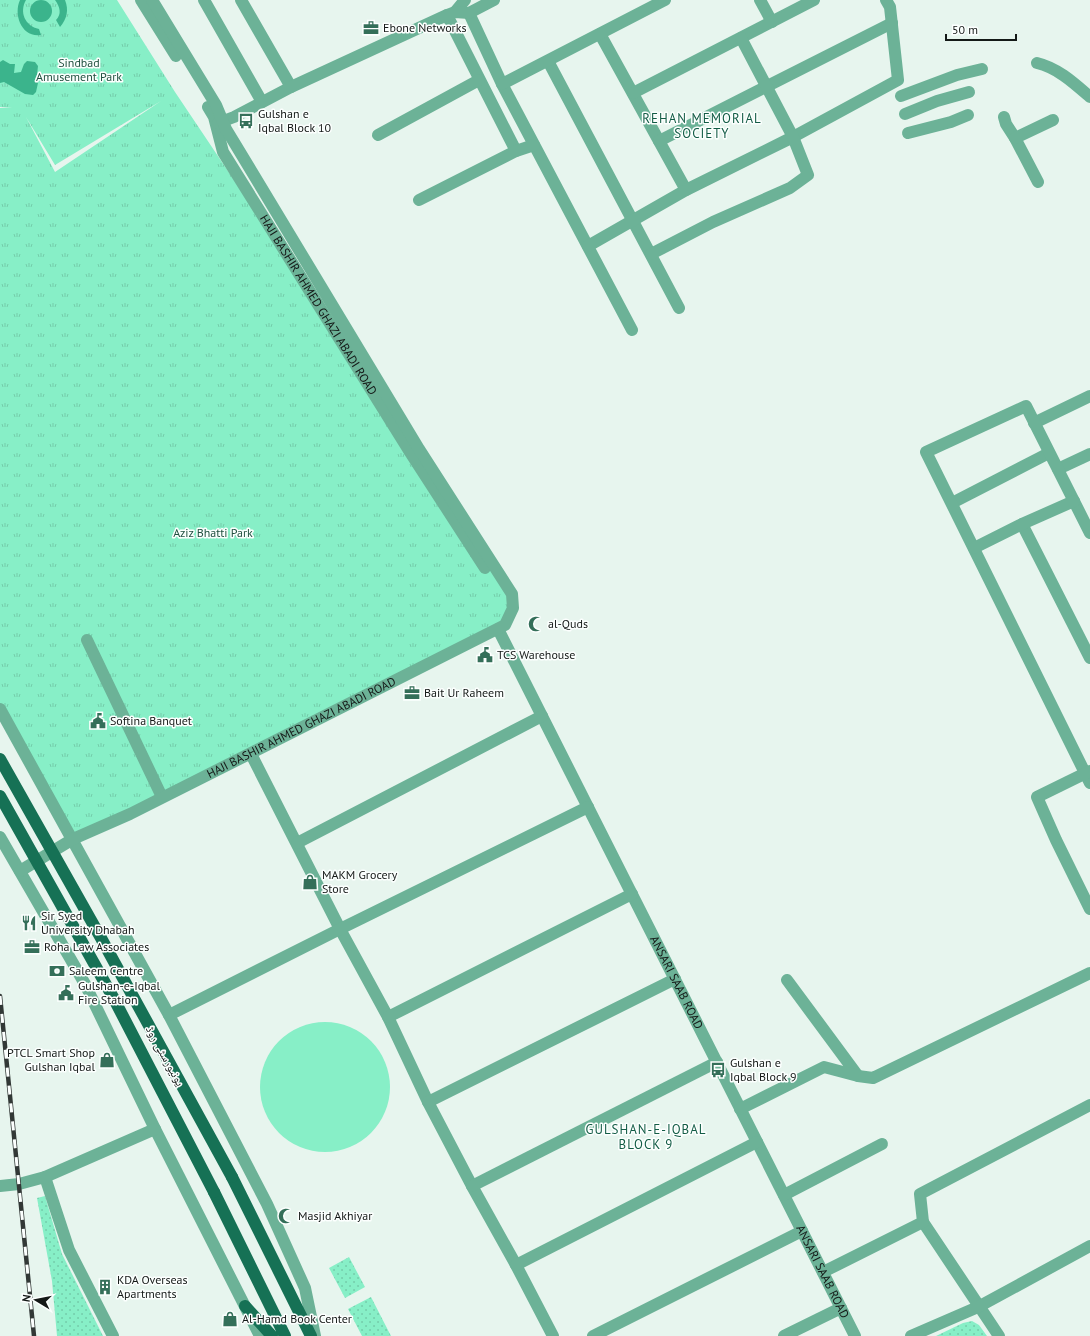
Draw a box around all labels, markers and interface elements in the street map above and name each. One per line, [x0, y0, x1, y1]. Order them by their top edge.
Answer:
scale bar [946, 16, 1016, 42]
office icon: Ebone Networks [362, 19, 380, 37]
place label: Ebone Networks [383, 20, 466, 35]
text: 50 m [952, 22, 978, 37]
park label: Sindbad Amusement Park [36, 55, 122, 84]
place label: Gulshan e Iqbal Block 10 [258, 106, 332, 135]
district label: REHAN MEMORIAL SOCIETY [642, 110, 762, 142]
bus stop icon: Gulshan e Iqbal Block 10 [237, 112, 255, 130]
street label: HAJI BASHIR AHMED GHAZI ABADI ROAD [257, 212, 381, 398]
park label: Aziz Bhatti Park [173, 525, 253, 540]
mosque icon: al-Quds [527, 615, 545, 633]
place label: al-Quds [548, 616, 588, 631]
public building icon: TCS Warehouse [476, 646, 494, 664]
place label: TCS Warehouse [497, 647, 575, 662]
street label: HAJI BASHIR AHMED GHAZI ABADI ROAD [204, 673, 398, 781]
office icon: Bait Ur Raheem [403, 684, 421, 702]
place label: Bait Ur Raheem [424, 685, 504, 700]
public building icon: Softina Banquet [89, 712, 107, 730]
place label: Softina Banquet [110, 713, 192, 728]
place label: MAKM Grocery Store [322, 867, 398, 896]
shop icon: MAKM Grocery Store [301, 873, 319, 891]
place label: Sir Syed University Dhabah [41, 908, 135, 937]
restaurant icon: Sir Syed University Dhabah [20, 914, 38, 932]
street label: ANSARI SAAB ROAD [647, 933, 707, 1032]
office icon: Roha Law Associates [23, 938, 41, 956]
place label: Roha Law Associates [44, 939, 149, 954]
bank icon: Saleem Centre [48, 962, 66, 980]
place label: Saleem Centre [69, 963, 143, 978]
place label: Gulshan-e-Iqbal Fire Station [78, 978, 161, 1007]
public building icon: Gulshan-e-Iqbal Fire Station [57, 984, 75, 1002]
street label: یونیورسٹی روڈ [143, 1023, 188, 1089]
place label: PTCL Smart Shop Gulshan Iqbal [7, 1045, 95, 1074]
shop icon: PTCL Smart Shop Gulshan Iqbal [98, 1051, 116, 1069]
place label: Gulshan e Iqbal Block 9 [730, 1055, 797, 1084]
bus stop icon: Gulshan e Iqbal Block 9 [709, 1061, 727, 1079]
district label: GULSHAN-E-IQBAL BLOCK 9 [585, 1121, 707, 1153]
mosque icon: Masjid Akhiyar [277, 1207, 295, 1225]
place label: Masjid Akhiyar [298, 1208, 372, 1223]
street label: ANSARI SAAB ROAD [793, 1222, 853, 1321]
place label: KDA Overseas Apartments [117, 1272, 188, 1301]
building icon: KDA Overseas Apartments [96, 1278, 114, 1296]
north arrow [16, 1280, 56, 1320]
text: N [19, 1293, 34, 1303]
shop icon: Al-Hamd Book Center [221, 1310, 239, 1328]
place label: Al-Hamd Book Center [242, 1311, 352, 1326]

